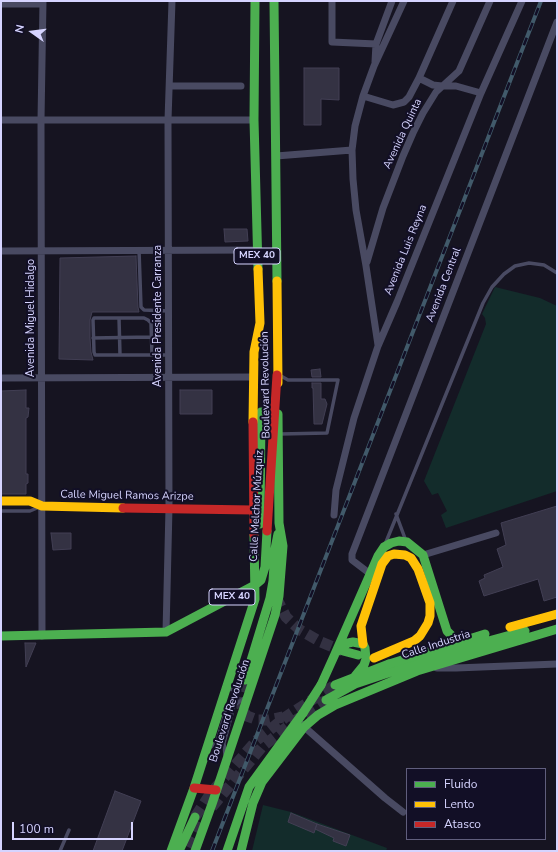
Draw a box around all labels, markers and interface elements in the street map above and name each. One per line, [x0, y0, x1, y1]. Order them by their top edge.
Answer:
north arrow [12, 12, 52, 52]
text: N [12, 23, 28, 35]
street label: Avenida Quinta [381, 97, 425, 171]
street label: Avenida Luis Reyna [382, 203, 430, 297]
street label: Avenida Presidente Carranza [151, 245, 165, 387]
street label: Avenida Central [424, 246, 464, 324]
road number: MEX 40 [234, 248, 280, 264]
street label: Avenida Miguel Hidalgo [24, 259, 38, 377]
street label: Boulevard Revolución [258, 331, 274, 439]
street label: Calle Melchor Múzquiz [247, 450, 267, 562]
street label: Calle Miguel Ramos Arizpe [60, 488, 194, 504]
road number: MEX 40 [209, 589, 255, 605]
street label: Calle Industria [400, 628, 472, 662]
street label: Boulevard Revolución [207, 658, 253, 764]
legend [406, 768, 546, 840]
text: Fluido [444, 776, 477, 792]
text: Lento [444, 796, 474, 812]
scale bar [14, 814, 135, 840]
text: Atasco [444, 816, 481, 832]
text: 100 m [19, 821, 54, 837]

